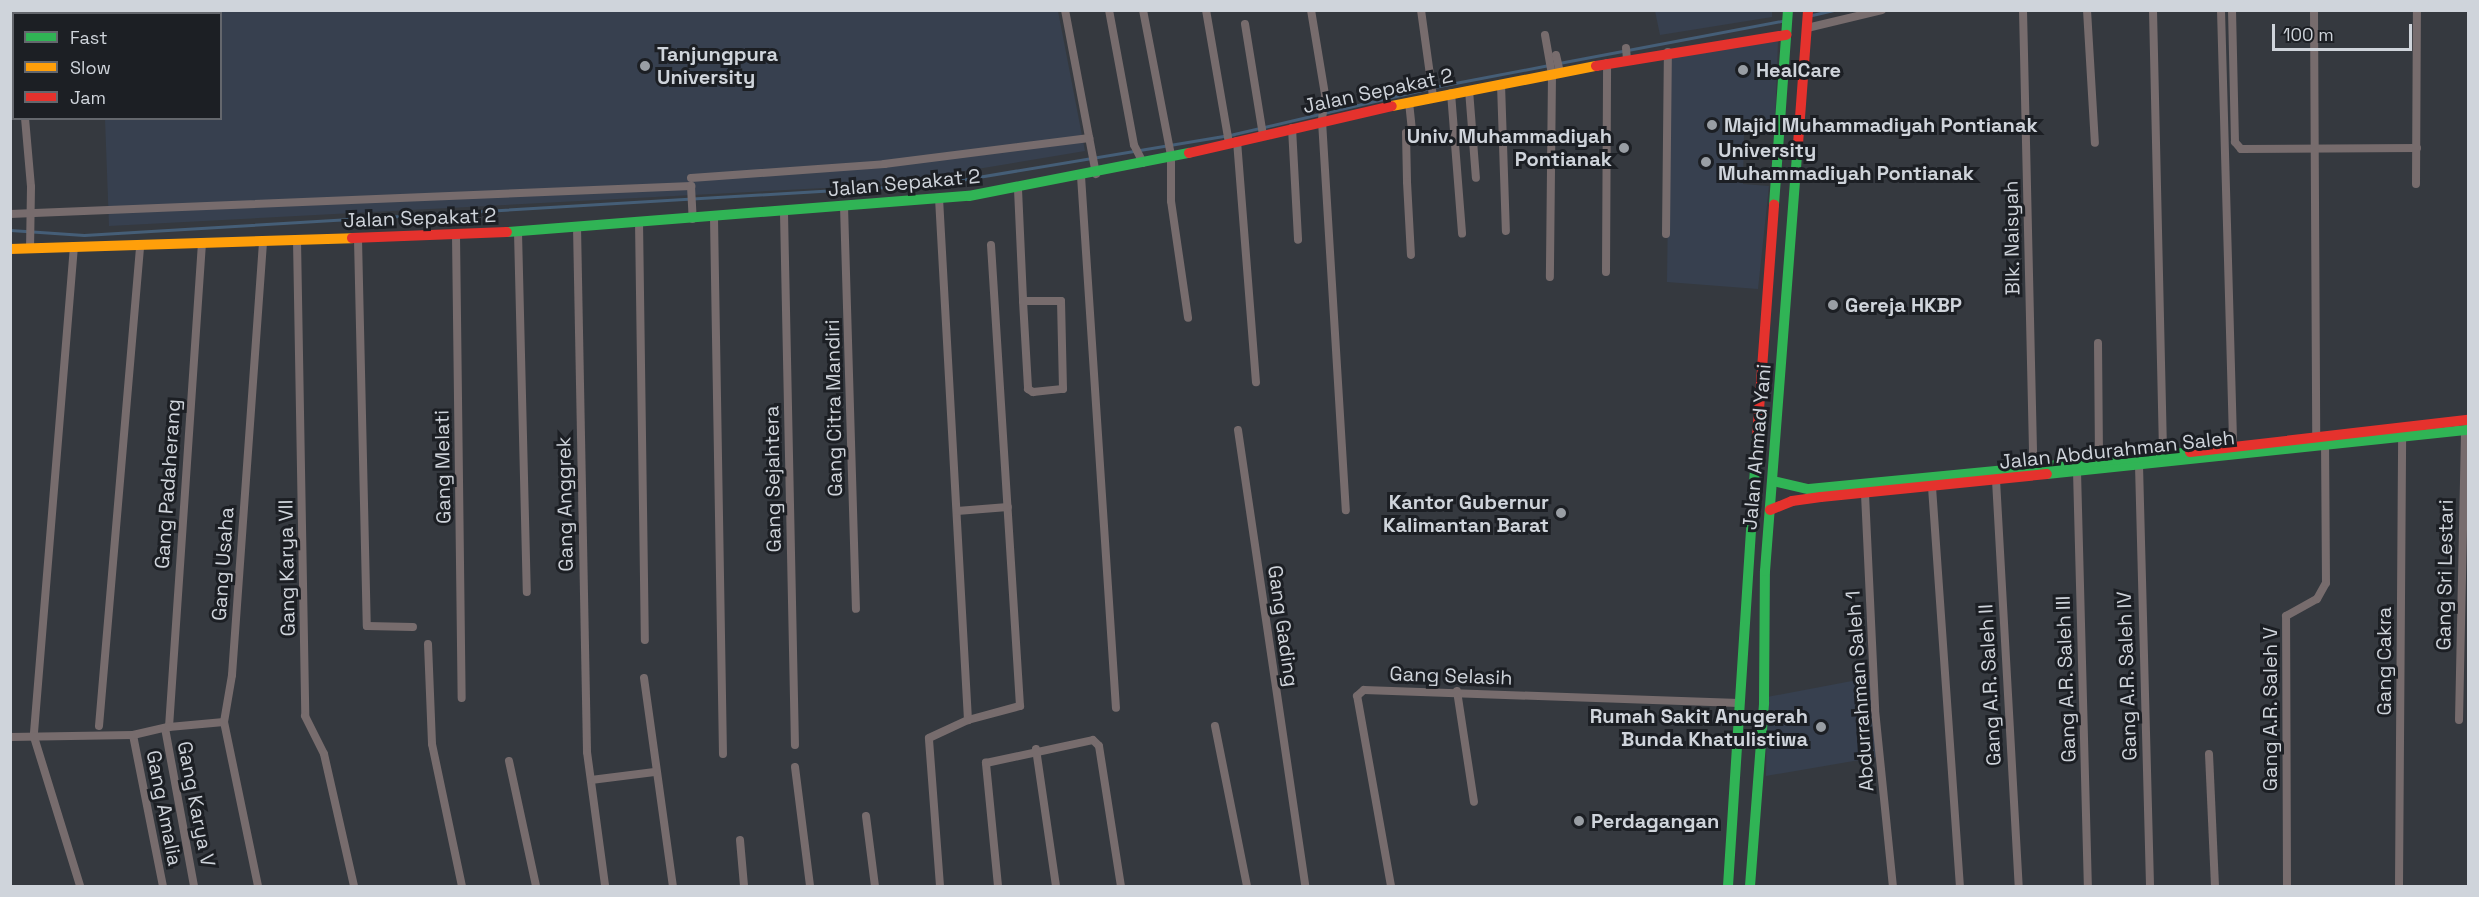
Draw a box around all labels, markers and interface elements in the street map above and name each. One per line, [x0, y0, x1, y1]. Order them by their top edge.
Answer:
legend [12, 12, 222, 120]
scale bar [2275, 12, 2414, 50]
text: 100 m [2283, 23, 2334, 46]
text: Fast [70, 26, 107, 49]
place label: Tanjungpura University [657, 42, 778, 89]
text: Slow [70, 56, 111, 79]
place label: HealCare [1756, 58, 1841, 82]
marker: Tanjungpura University [638, 59, 652, 73]
marker: HealCare [1734, 61, 1752, 79]
street label: Jalan Sepakat 2 [1301, 63, 1455, 119]
text: Jam [70, 86, 106, 109]
place label: Majid Muhammadiyah Pontianak [1724, 113, 2038, 137]
marker: Majid Muhammadiyah Pontianak [1705, 118, 1719, 132]
place label: Univ. Muhammadiyah Pontianak [1406, 124, 1612, 171]
place label: University Muhammadiyah Pontianak [1718, 138, 1974, 185]
marker: Univ. Muhammadiyah Pontianak [1617, 141, 1631, 155]
marker: University Muhammadiyah Pontianak [1699, 155, 1713, 169]
street label: Jalan Sepakat 2 [827, 164, 981, 202]
street label: Blk. Naisyah [1999, 180, 2025, 296]
street label: Jalan Sepakat 2 [343, 203, 497, 233]
place label: Gereja HKBP [1845, 293, 1962, 317]
marker: Gereja HKBP [1826, 298, 1840, 312]
street label: Gang Citra Mandiri [820, 319, 848, 497]
street label: Jalan Ahmad Yani [1738, 363, 1776, 531]
street label: Gang Padaherang [150, 398, 186, 570]
street label: Gang Sejahtera [760, 405, 786, 553]
street label: Gang Melati [430, 410, 456, 524]
street label: Jalan Abdurahman Saleh [1998, 426, 2236, 474]
street label: Gang Anggrek [552, 436, 578, 572]
place label: Kantor Gubernur Kalimantan Barat [1383, 490, 1549, 537]
street label: Gang Karya VII [274, 499, 300, 637]
street label: Gang Sri Lestari [2432, 499, 2458, 651]
street label: Gang Usaha [207, 506, 239, 622]
marker: Kantor Gubernur Kalimantan Barat [1554, 506, 1568, 520]
street label: Gang Gading [1263, 564, 1303, 688]
street label: Abdurrahman Saleh 1 [1841, 590, 1879, 792]
street label: Gang A.R. Saleh IV [2112, 590, 2142, 762]
street label: Gang A.R. Saleh III [2051, 595, 2081, 763]
street label: Gang A.R. Saleh II [1974, 603, 2006, 767]
street label: Gang Cakra [2372, 607, 2396, 715]
street label: Gang A.R. Saleh V [2258, 626, 2282, 792]
street label: Gang Selasih [1389, 662, 1513, 690]
place label: Rumah Sakit Anugerah Bunda Khatulistiwa [1590, 704, 1808, 751]
marker: Rumah Sakit Anugerah Bunda Khatulistiwa [1812, 718, 1830, 736]
street label: Gang Karya V [172, 739, 220, 869]
street label: Gang Amalia [141, 748, 187, 868]
place label: Perdagangan [1591, 809, 1719, 833]
marker: Perdagangan [1572, 814, 1586, 828]

